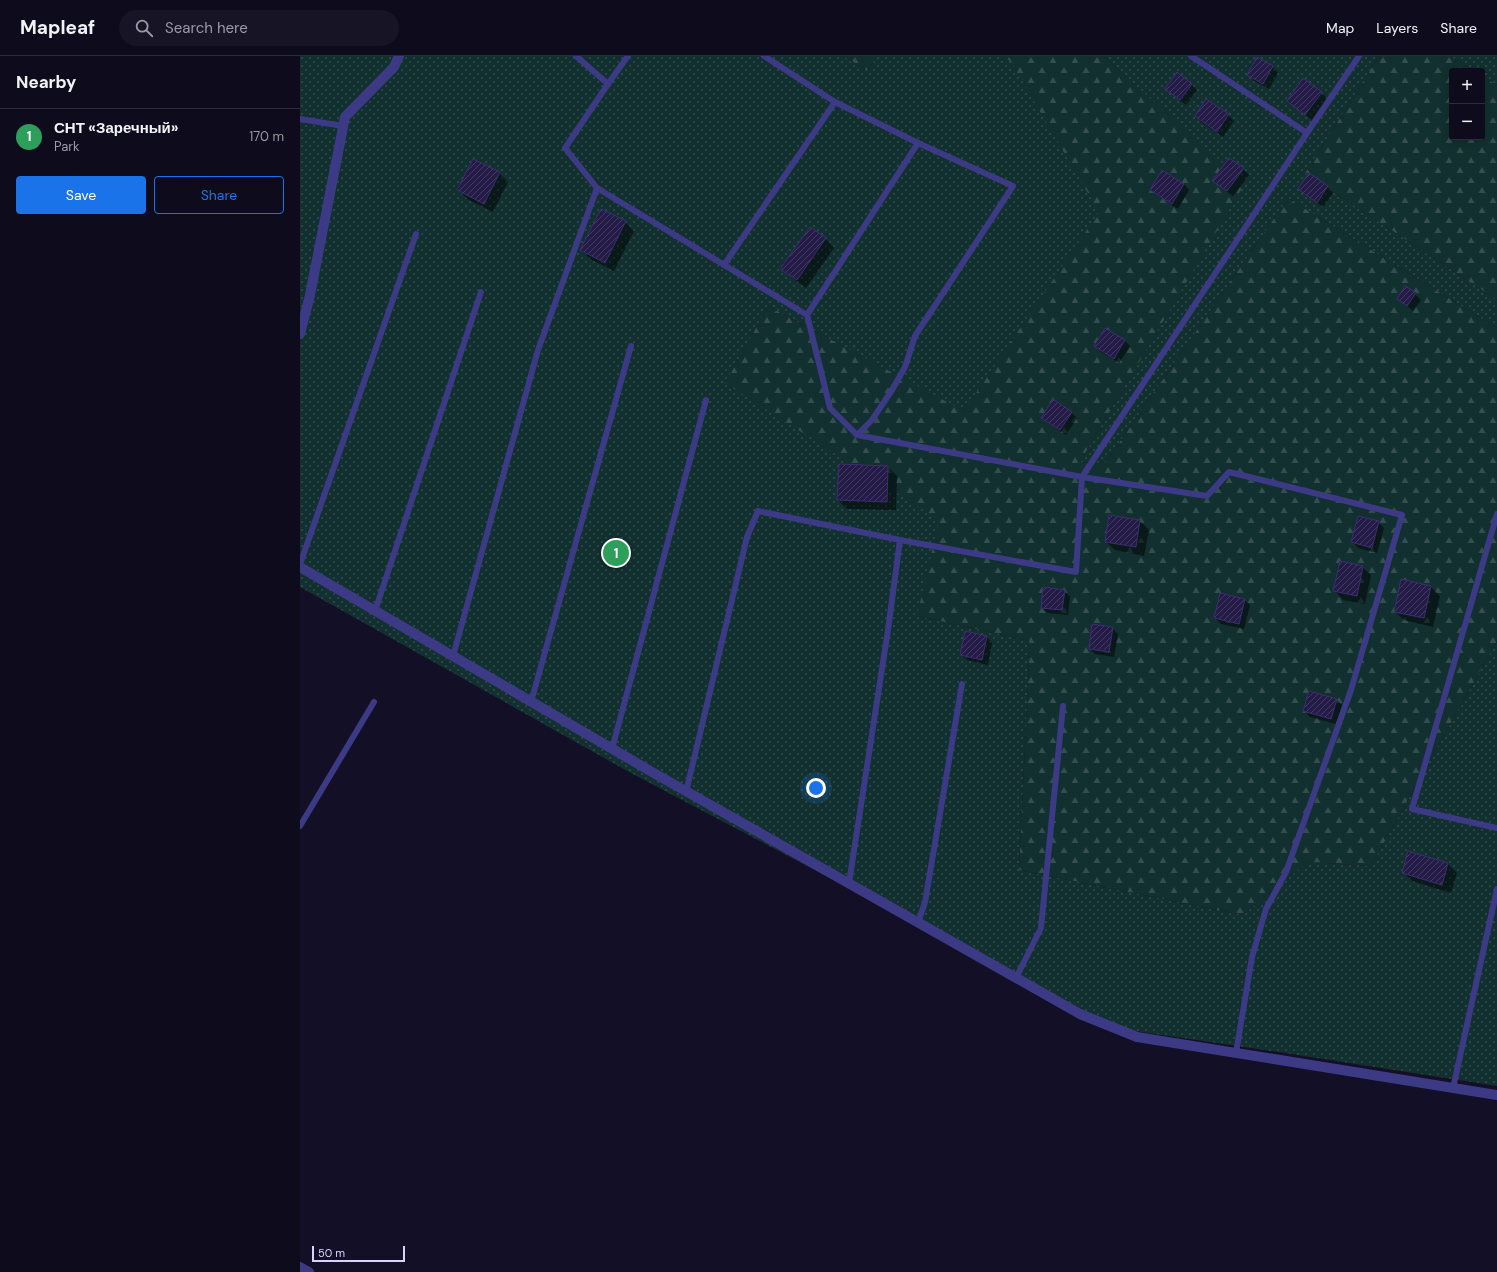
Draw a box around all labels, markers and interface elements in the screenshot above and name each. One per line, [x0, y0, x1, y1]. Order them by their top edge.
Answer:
search box [119, 10, 399, 46]
text: Mapleaf [20, 15, 95, 40]
icon: search [133, 17, 155, 39]
text: Search here [165, 18, 248, 38]
text: Map [1326, 19, 1354, 37]
text: Layers [1376, 19, 1418, 37]
text: Share [1440, 19, 1477, 37]
map controls [1449, 68, 1485, 140]
button: + [1449, 68, 1485, 104]
text: Nearby [16, 71, 76, 93]
button: − [1449, 104, 1485, 140]
text: СНТ «Заречный» [54, 118, 178, 138]
text: 1 [27, 128, 31, 145]
text: 170 m [249, 128, 284, 145]
text: Park [54, 138, 80, 155]
button: Save [16, 176, 146, 214]
button: Share [154, 176, 284, 214]
pin: 1 [603, 538, 629, 568]
your location [806, 778, 826, 798]
scale bar [312, 1244, 405, 1263]
text: 50 m [318, 1246, 345, 1260]

